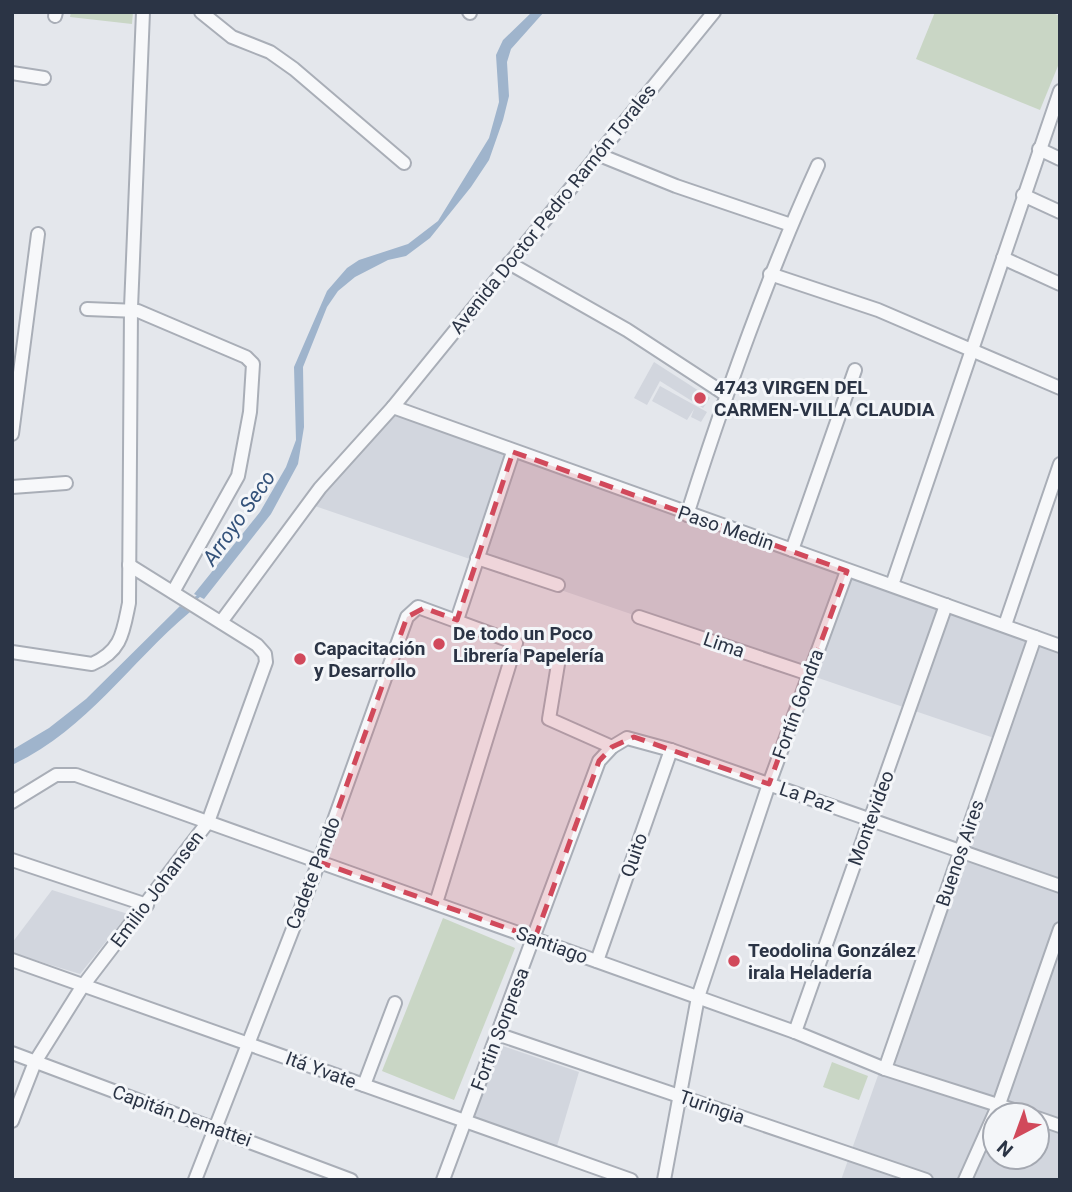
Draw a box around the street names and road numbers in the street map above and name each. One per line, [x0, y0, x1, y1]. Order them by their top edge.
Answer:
street label: Avenida Doctor Pedro Ramón Torales [445, 80, 661, 338]
street label: Paso Medin [675, 501, 777, 555]
street label: Lima [700, 627, 748, 663]
street label: Fortín Gondra [767, 646, 829, 762]
street label: Montevideo [843, 767, 899, 869]
street label: La Paz [776, 777, 838, 817]
street label: Buenos Aires [931, 797, 989, 909]
street label: Cadete Pando [281, 813, 345, 933]
street label: Emilio Johansen [106, 826, 208, 952]
street label: Quito [616, 830, 652, 880]
street label: Santiago [513, 921, 591, 969]
street label: Fortin Sorpresa [466, 964, 534, 1094]
street label: Itá Yvate [283, 1047, 359, 1093]
street label: Capitán Demattei [109, 1080, 255, 1152]
street label: Turingia [676, 1085, 748, 1129]

